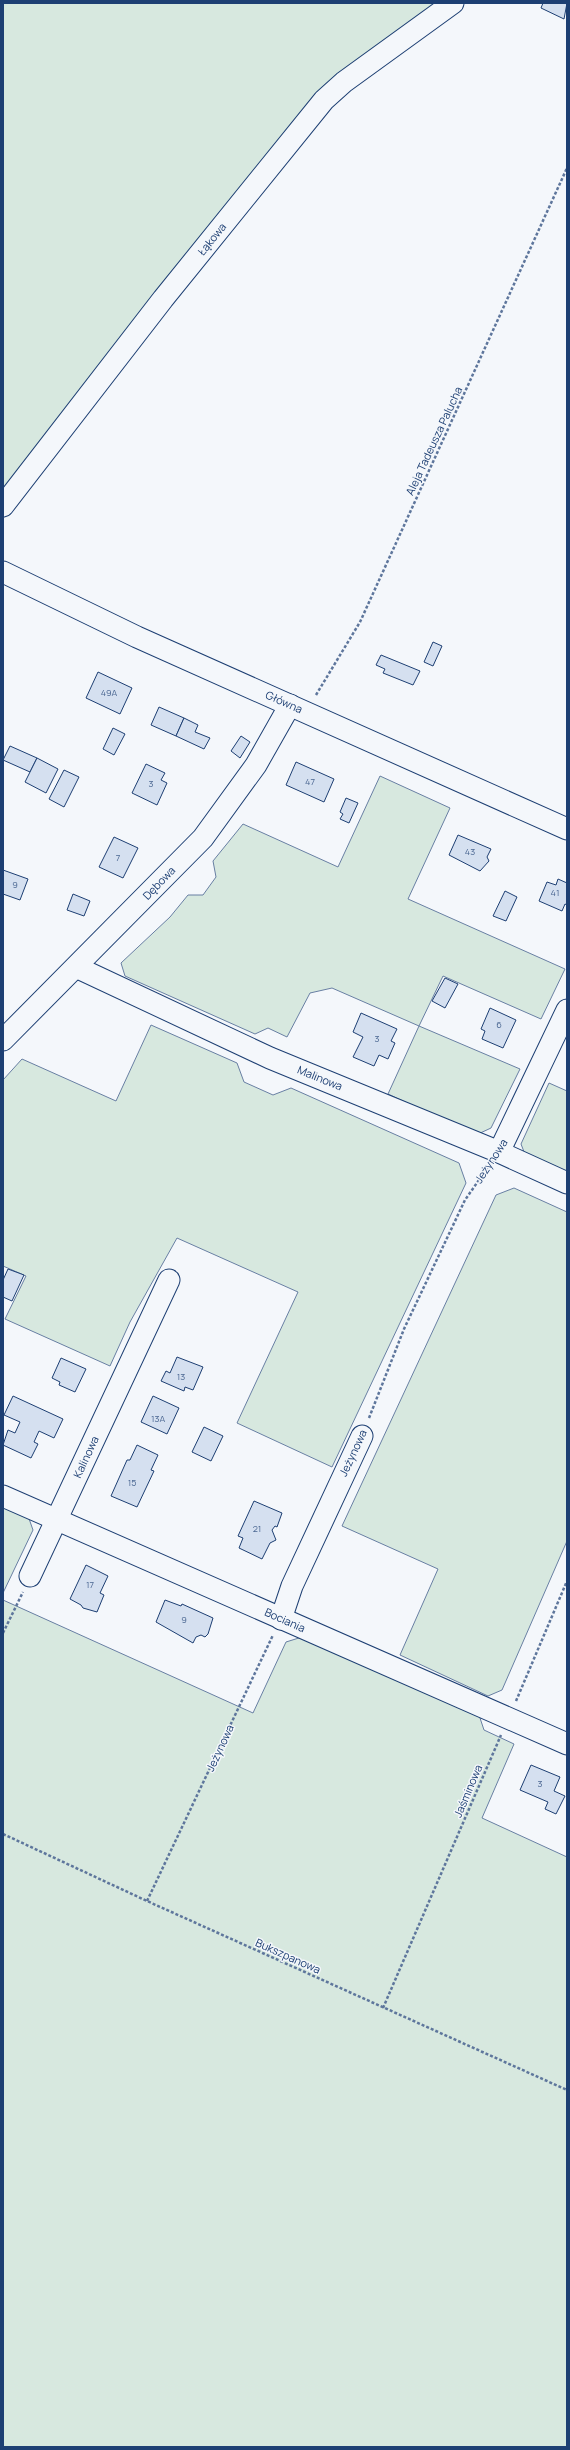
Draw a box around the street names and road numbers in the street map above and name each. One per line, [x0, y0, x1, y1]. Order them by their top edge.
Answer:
street label: Łąkowa [194, 219, 229, 258]
street label: Aleja Tadeusza Palucha [402, 384, 465, 498]
street label: Główna [263, 687, 305, 716]
street label: Dębowa [139, 863, 178, 903]
street label: Malinowa [295, 1062, 345, 1093]
street label: Jeżynowa [471, 1136, 510, 1186]
street label: Jeżynowa [335, 1427, 370, 1479]
street label: Kalinowa [69, 1433, 102, 1480]
street label: Bociania [262, 1604, 308, 1635]
street label: Jeżynowa [202, 1722, 237, 1774]
street label: Jaśminowa [450, 1762, 485, 1819]
street label: Bukszpanowa [253, 1934, 323, 1977]

